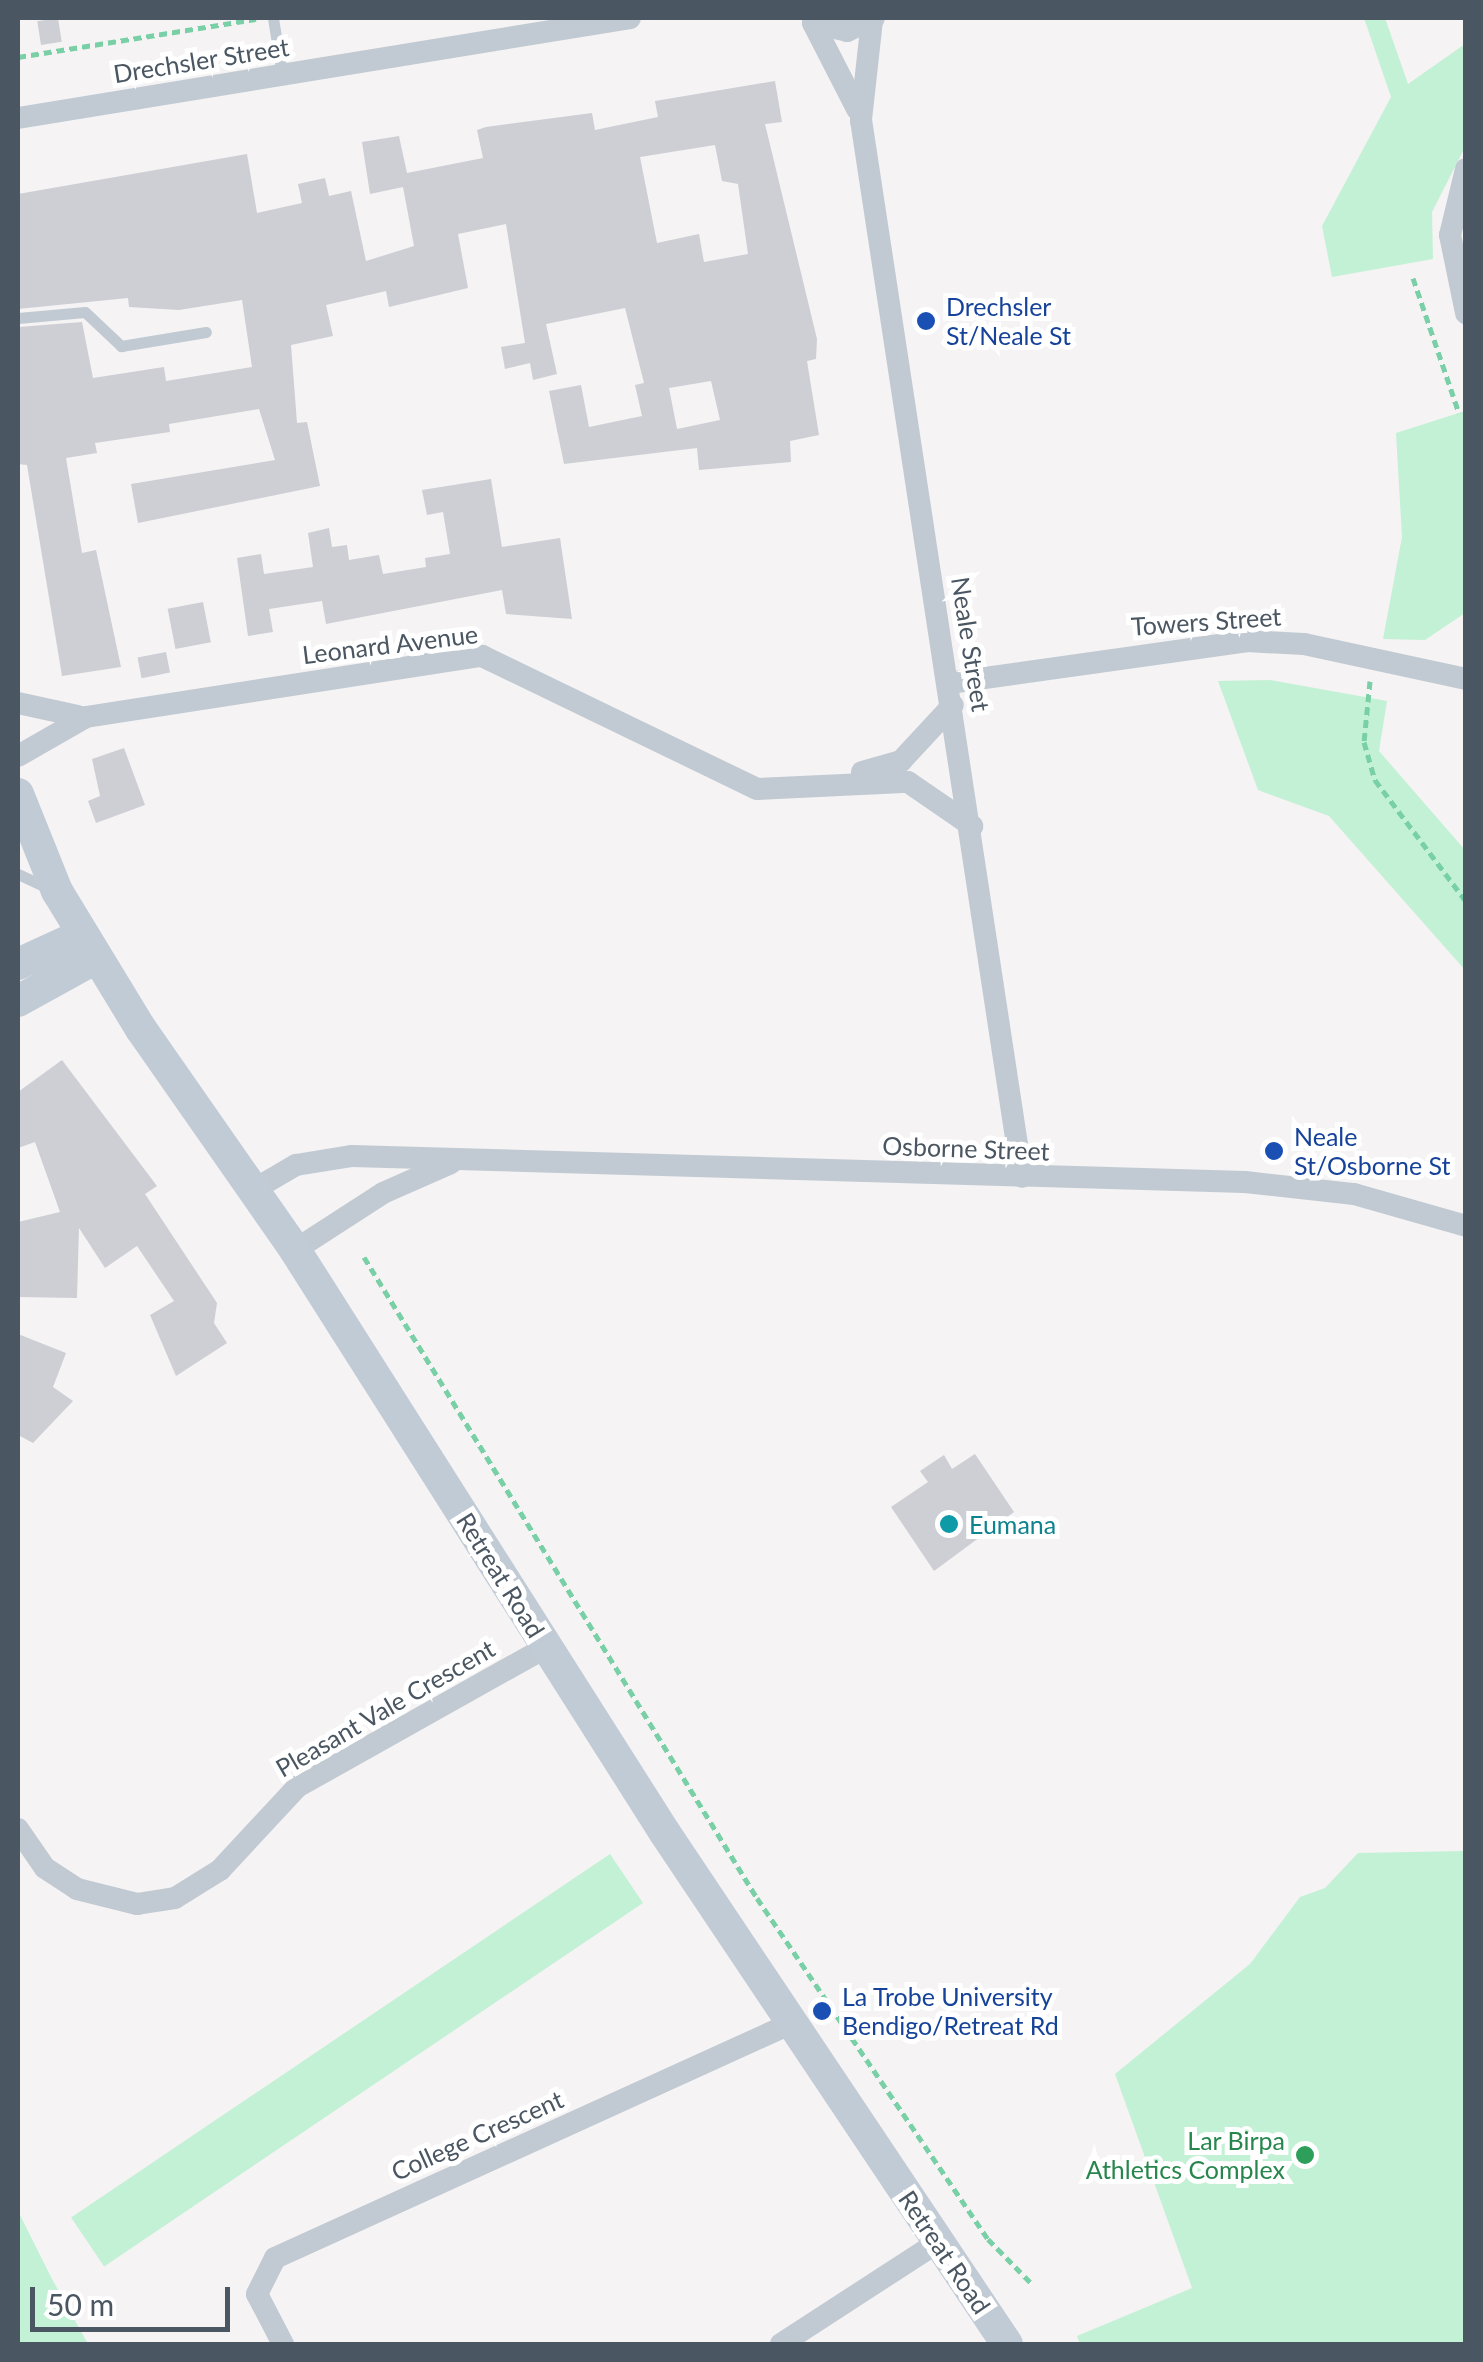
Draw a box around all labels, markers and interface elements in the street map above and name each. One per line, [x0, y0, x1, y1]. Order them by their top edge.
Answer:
street label: Drechsler Street [111, 31, 291, 89]
place label: Drechsler St/Neale St [946, 292, 1071, 351]
marker: Drechsler St/Neale St [915, 310, 937, 332]
street label: Neale Street [946, 575, 996, 713]
street label: Towers Street [1130, 601, 1282, 641]
street label: Leonard Avenue [300, 618, 480, 670]
place label: Neale St/Osborne St [1294, 1122, 1450, 1181]
street label: Osborne Street [882, 1130, 1050, 1166]
marker: Neale St/Osborne St [1263, 1140, 1285, 1162]
street label: Retreat Road [451, 1507, 551, 1643]
place label: Eumana [969, 1509, 1056, 1539]
marker: Eumana [938, 1513, 960, 1535]
street label: Pleasant Vale Crescent [270, 1633, 500, 1783]
place label: La Trobe University Bendigo/Retreat Rd [842, 1982, 1059, 2041]
marker: La Trobe University Bendigo/Retreat Rd [811, 2000, 833, 2022]
street label: College Crescent [386, 2084, 568, 2186]
place label: Lar Birpa Athletics Complex [1086, 2126, 1285, 2185]
marker: Lar Birpa Athletics Complex [1294, 2144, 1316, 2166]
street label: Retreat Road [893, 2185, 997, 2319]
scale bar [35, 2267, 235, 2329]
text: 50 m [47, 2286, 114, 2322]

